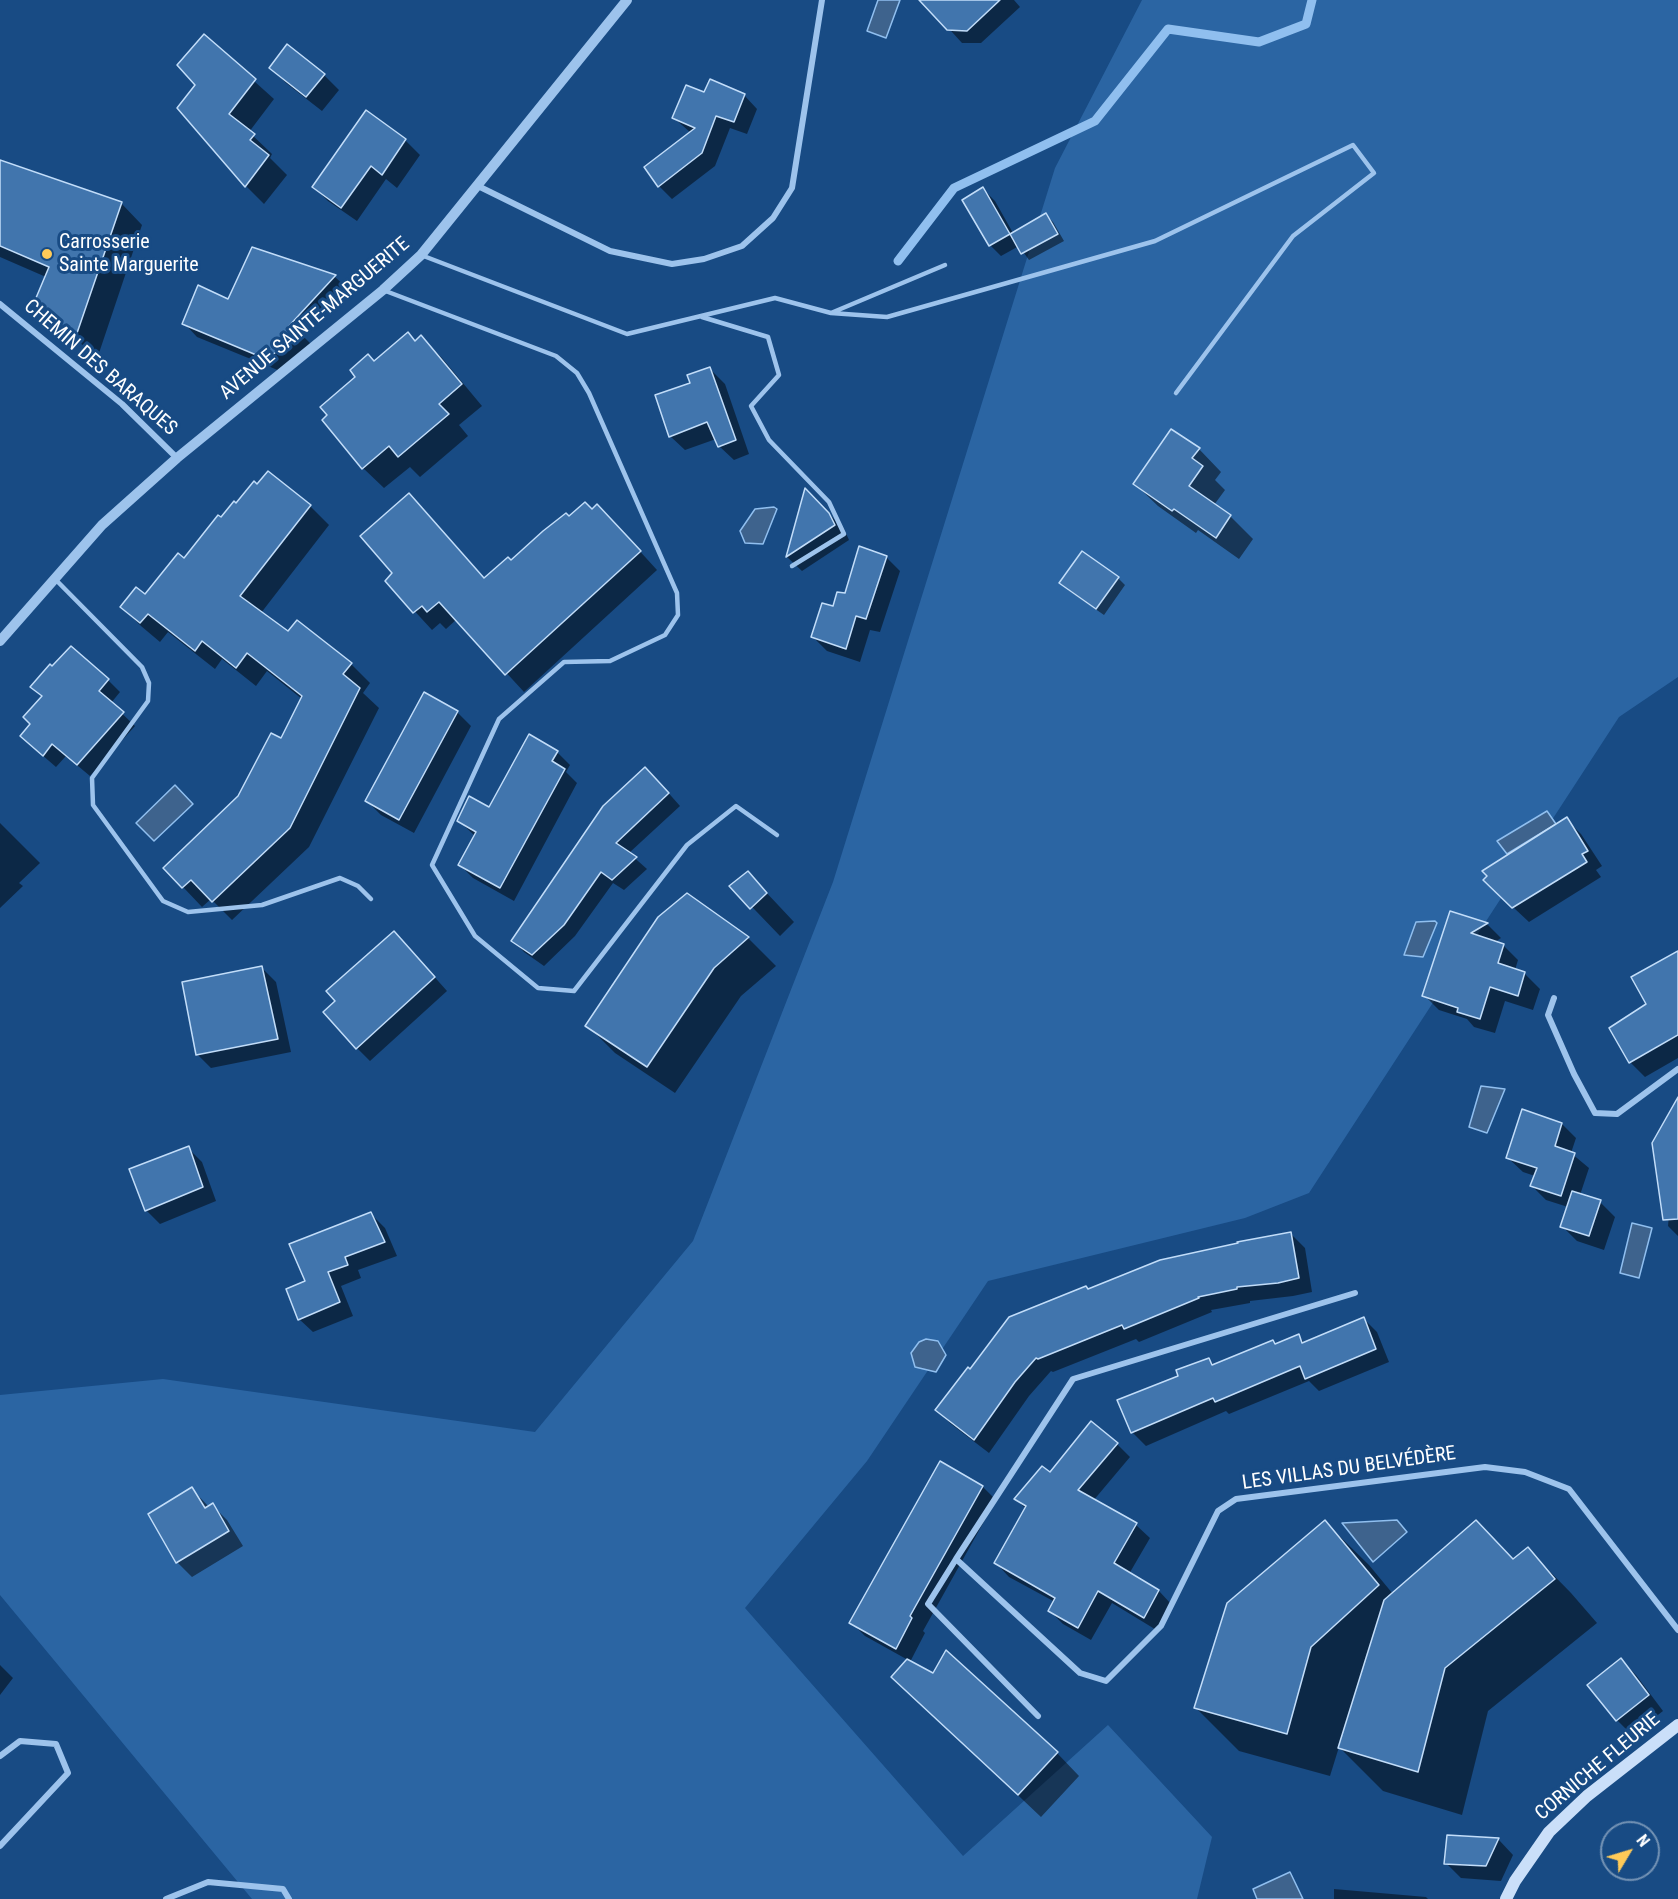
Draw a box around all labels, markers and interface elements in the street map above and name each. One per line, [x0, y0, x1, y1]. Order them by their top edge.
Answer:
place label: Carrosserie Sainte Marguerite [59, 231, 199, 278]
street label: AVENUE SAINTE-MARGUERITE [215, 233, 415, 405]
marker: Carrosserie Sainte Marguerite [40, 247, 54, 261]
street label: CHEMIN DES BARAQUES [18, 295, 182, 441]
street label: LES VILLAS DU BELVÉDÈRE [1241, 1442, 1457, 1496]
street label: CORNICHE FLEURIE [1531, 1708, 1665, 1826]
north arrow [1600, 1821, 1660, 1881]
text: N [1632, 1831, 1653, 1851]

